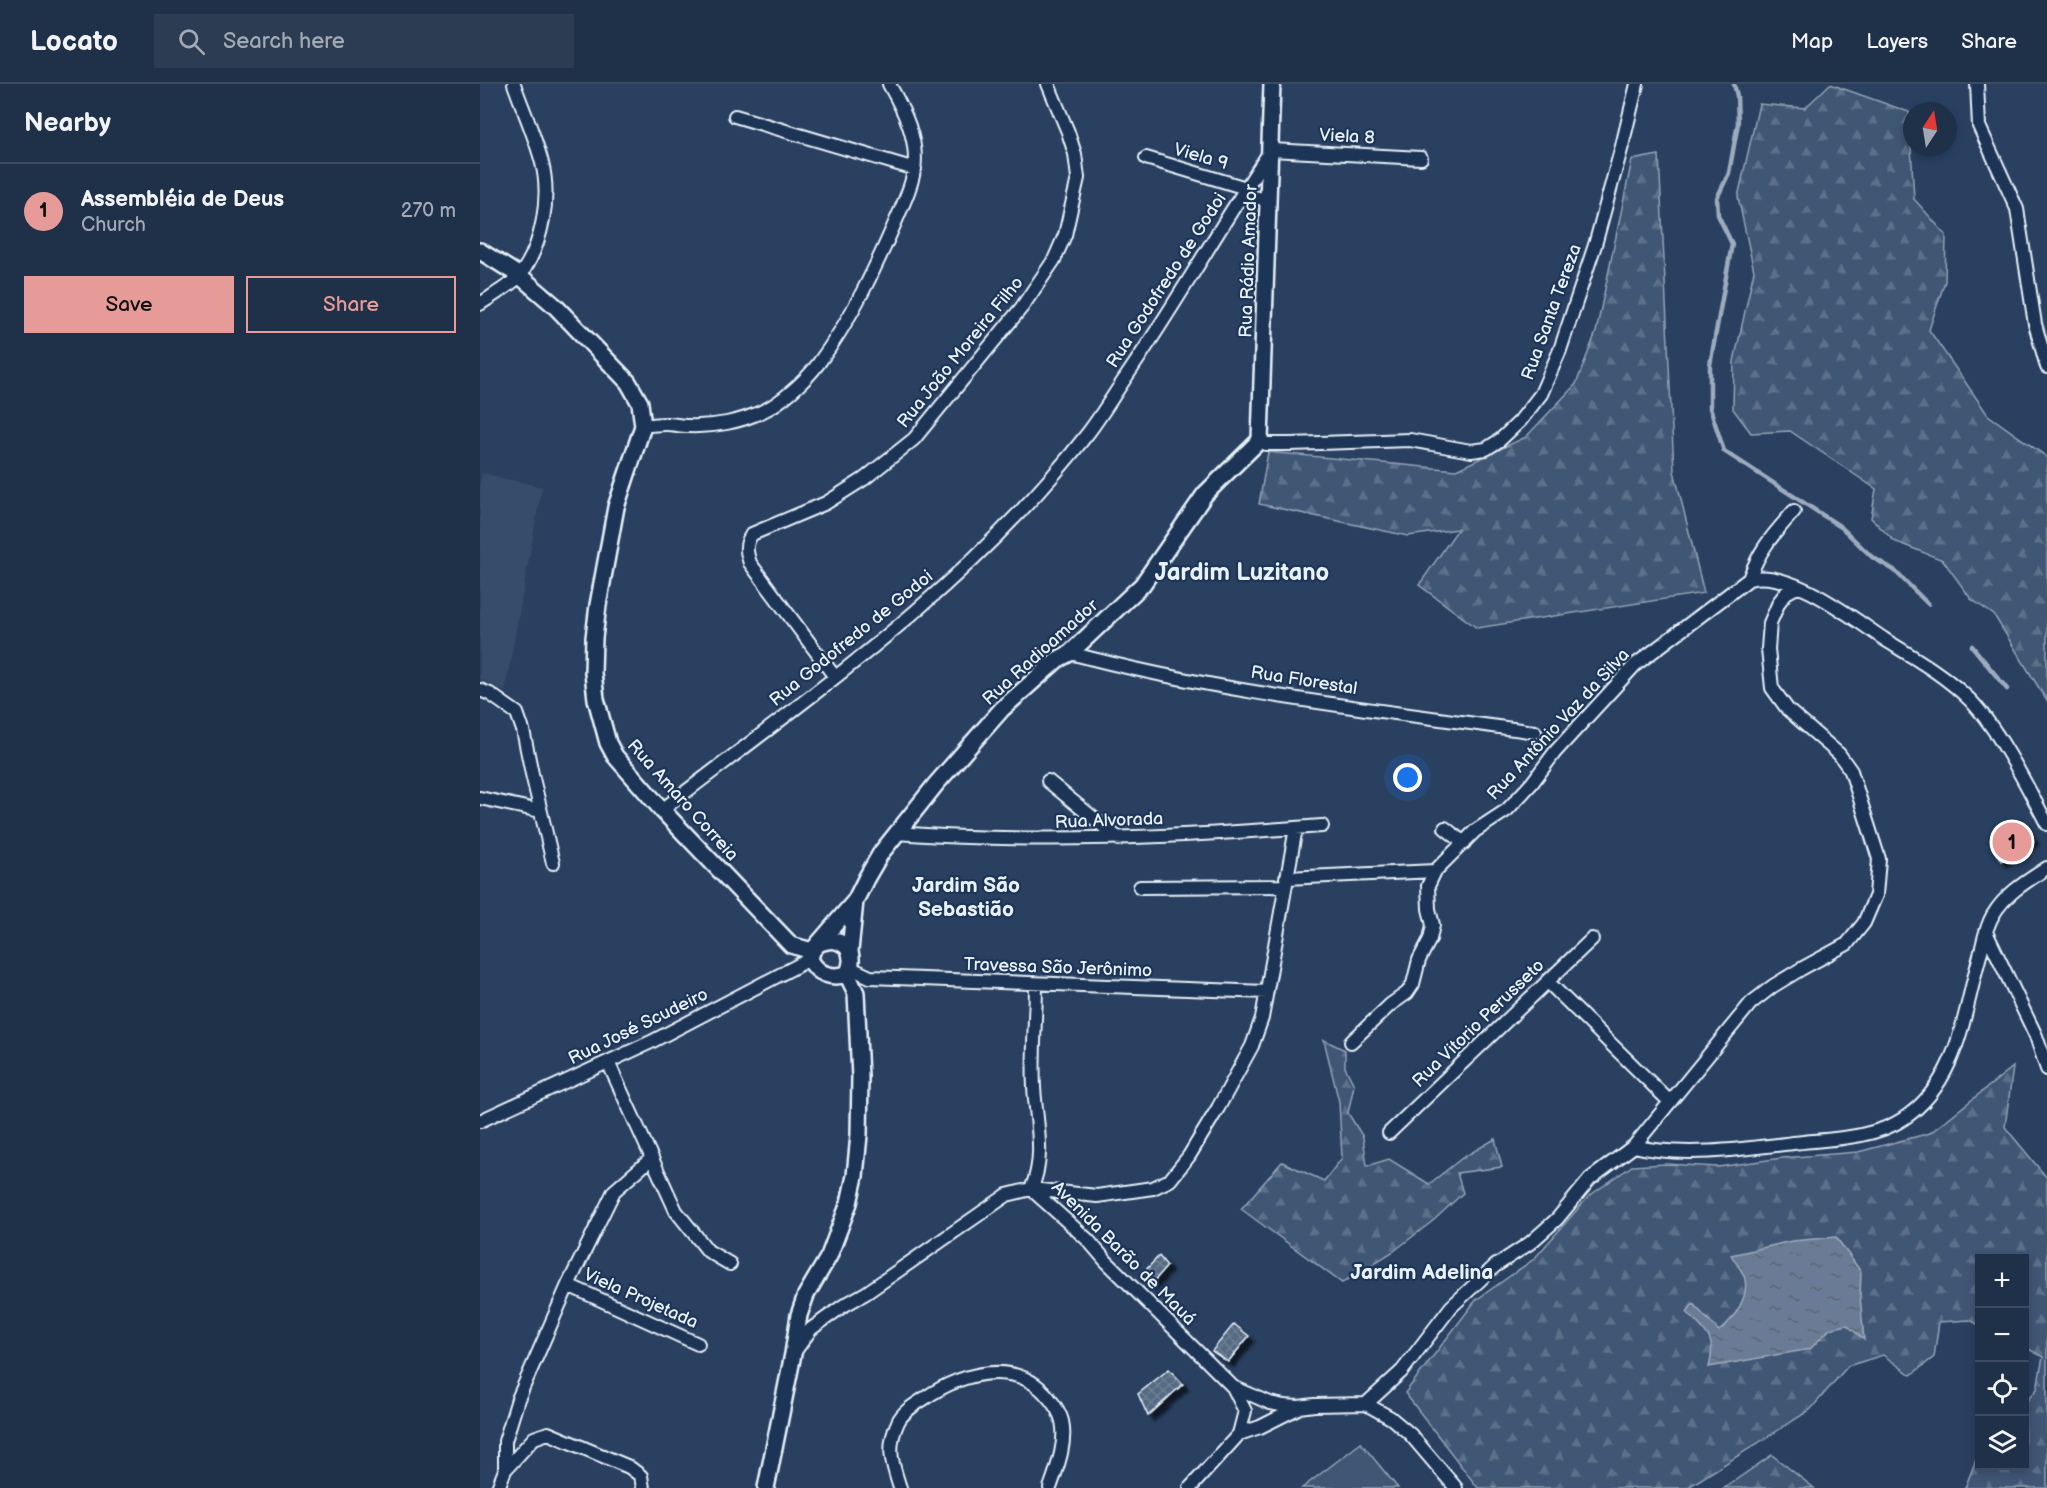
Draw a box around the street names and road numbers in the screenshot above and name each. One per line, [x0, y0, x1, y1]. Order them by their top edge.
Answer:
street label: Viela 8 [1319, 125, 1375, 148]
street label: Viela 9 [1171, 139, 1230, 174]
street label: Rua Rádio Amador [1235, 183, 1262, 338]
street label: Rua Godofredo de Godoi [1102, 189, 1231, 372]
street label: Rua Santa Tereza [1517, 241, 1586, 383]
street label: Rua João Moreira Filho [893, 272, 1028, 432]
street label: Rua Godofredo de Godoi [765, 566, 937, 711]
street label: Rua Radioamador [978, 595, 1103, 710]
street label: Rua Antônio Vaz da Silva [1483, 644, 1634, 804]
street label: Rua Florestal [1249, 662, 1359, 699]
street label: Rua Amaro Correia [623, 735, 743, 865]
street label: Rua Alvorada [1054, 808, 1164, 833]
street label: Travessa São Jerônimo [963, 954, 1153, 981]
street label: Rua Vitorio Perusseto [1408, 955, 1549, 1092]
street label: Rua José Scudeiro [565, 984, 711, 1069]
street label: Avenida Barão de Mauá [1047, 1177, 1200, 1330]
street label: Viela Projetada [580, 1264, 701, 1333]

